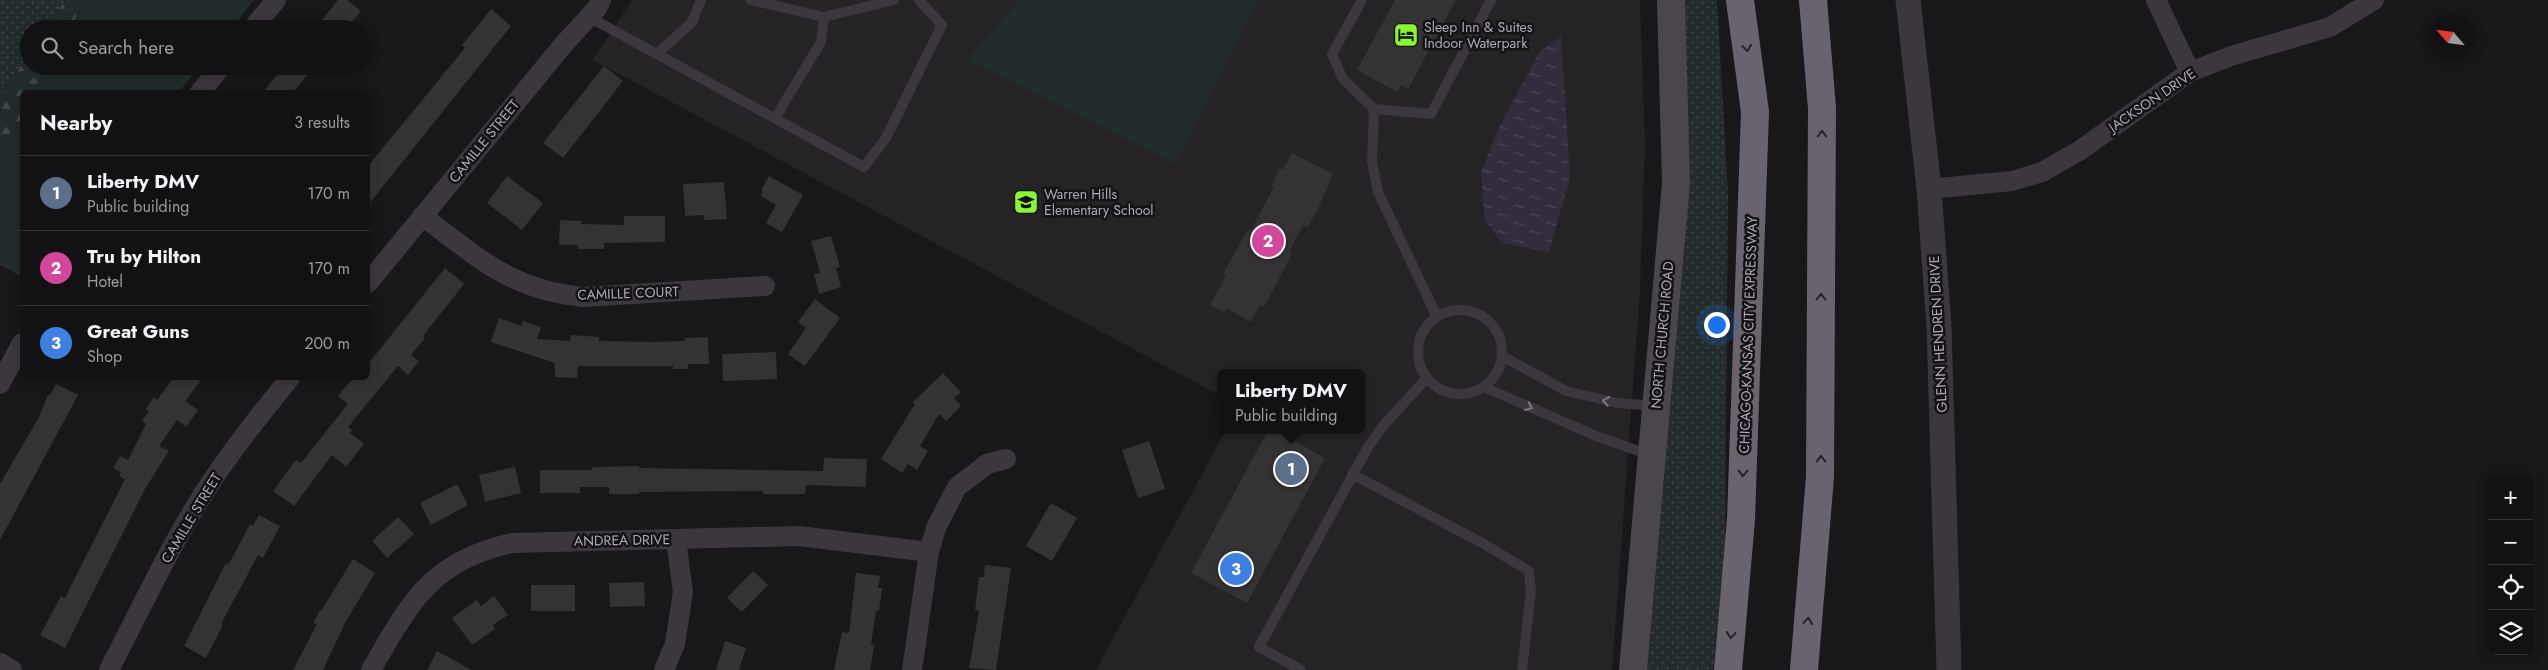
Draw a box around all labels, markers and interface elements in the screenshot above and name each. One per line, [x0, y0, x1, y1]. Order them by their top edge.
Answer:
north arrow [2428, 15, 2473, 60]
place label: Sleep Inn & Suites Indoor Waterpark [1424, 17, 1533, 53]
search box [20, 20, 370, 75]
hotel icon: Sleep Inn & Suites Indoor Waterpark [1393, 22, 1419, 48]
icon: search [38, 34, 66, 62]
text: Search here [78, 34, 174, 61]
one-way arrow [1741, 45, 1752, 53]
street label: JACKSON DRIVE [2103, 63, 2200, 138]
street label: CAMILLE STREET [444, 95, 524, 187]
text: Nearby [40, 108, 112, 138]
text: 3 results [294, 111, 350, 134]
one-way arrow [1817, 130, 1827, 138]
text: Liberty DMV [87, 168, 199, 195]
text: 1 [52, 182, 60, 205]
text: 170 m [308, 182, 350, 205]
place label: Warren Hills Elementary School [1044, 184, 1154, 220]
school or university icon: Warren Hills Elementary School [1013, 189, 1039, 215]
text: Public building [87, 195, 189, 218]
street label: CHICAGO-KANSAS CITY EXPRESSWAY [1734, 216, 1762, 454]
pin: 2 [1252, 222, 1284, 260]
text: Tru by Hilton [87, 243, 201, 270]
street label: GLENN HENDREN DRIVE [1924, 255, 1952, 413]
text: 2 [51, 257, 61, 280]
text: 170 m [308, 257, 350, 280]
street label: NORTH CHURCH ROAD [1646, 261, 1678, 409]
text: Hotel [87, 270, 123, 293]
street label: CAMILLE COURT [577, 281, 680, 305]
one-way arrow [1816, 293, 1826, 300]
your location [1704, 312, 1730, 338]
text: Great Guns [87, 318, 189, 345]
text: 3 [51, 332, 61, 355]
text: 200 m [304, 332, 350, 355]
text: Shop [87, 345, 122, 368]
popup [1217, 369, 1365, 434]
text: Liberty DMV [1235, 377, 1347, 404]
one-way arrow [1602, 396, 1611, 406]
one-way arrow [1524, 401, 1533, 411]
text: Public building [1235, 404, 1337, 427]
pin: 1 [1275, 450, 1307, 488]
one-way arrow [1815, 455, 1826, 463]
street label: CAMILLE STREET [156, 469, 226, 567]
one-way arrow [1738, 469, 1748, 477]
map controls [2488, 475, 2533, 655]
button: + [2488, 475, 2533, 520]
button: − [2488, 520, 2533, 565]
street label: ANDREA DRIVE [574, 529, 670, 551]
pin: 3 [1220, 550, 1252, 588]
button: locate [2488, 565, 2533, 610]
button: layers [2488, 610, 2533, 655]
one-way arrow [1803, 617, 1814, 625]
one-way arrow [1726, 631, 1737, 639]

